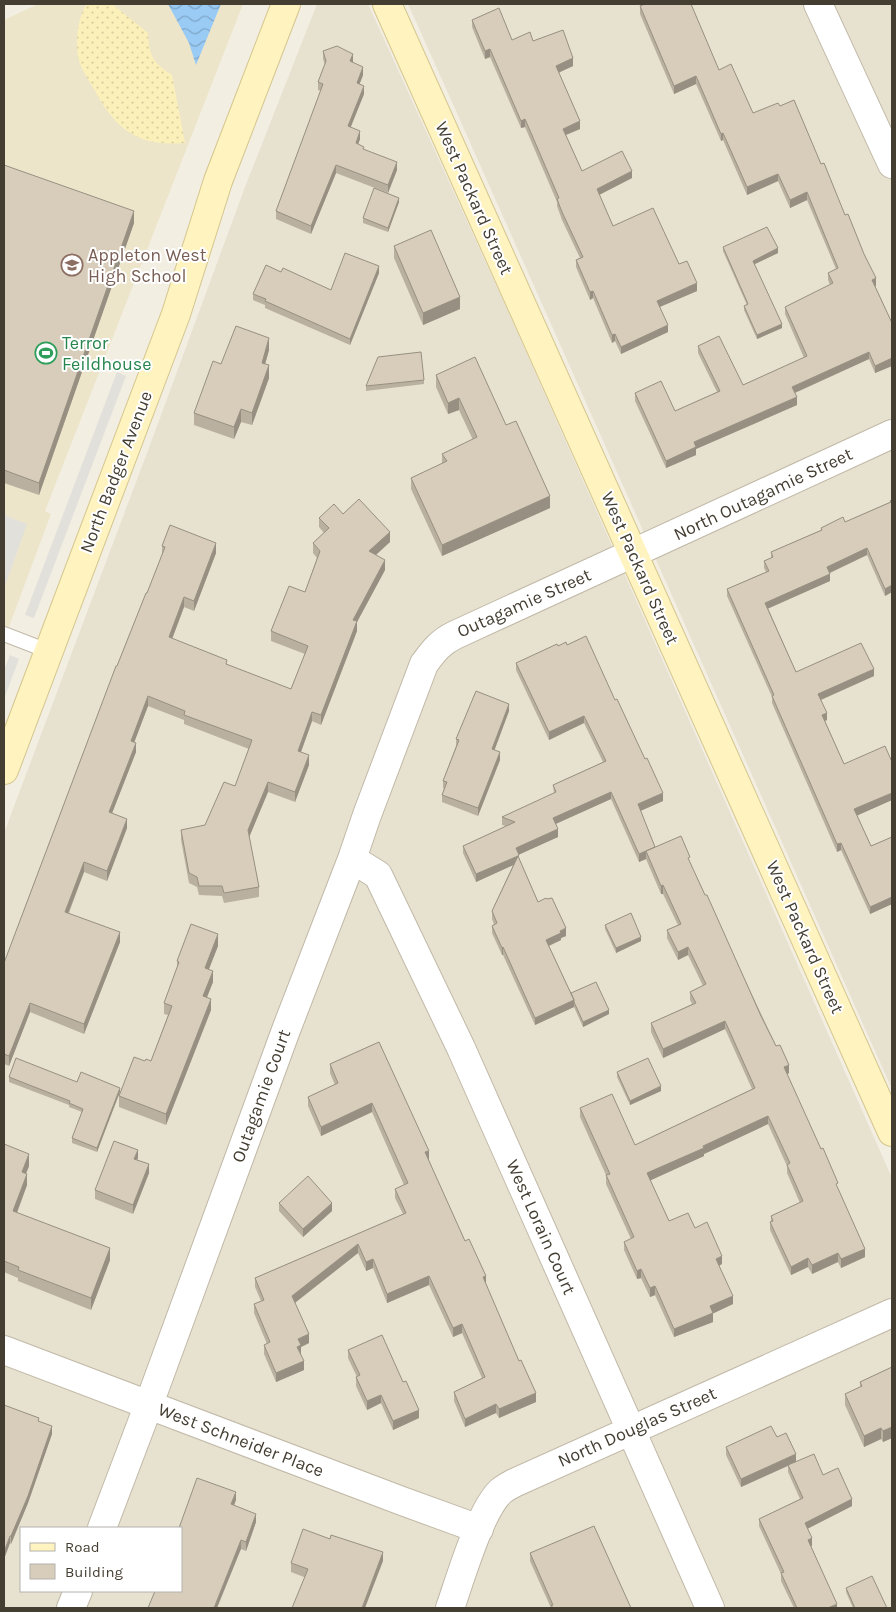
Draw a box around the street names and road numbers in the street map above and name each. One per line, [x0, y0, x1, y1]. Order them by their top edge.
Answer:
street label: West Packard Street [430, 118, 518, 278]
street label: North Badger Avenue [75, 388, 157, 556]
street label: North Outagamie Street [670, 443, 856, 545]
street label: West Packard Street [596, 488, 684, 648]
street label: Outagamie Street [454, 563, 595, 642]
street label: West Packard Street [761, 857, 849, 1017]
street label: Outagamie Court [227, 1026, 295, 1166]
street label: West Lorain Court [501, 1156, 581, 1298]
street label: North Douglas Street [554, 1382, 720, 1472]
street label: West Schneider Place [155, 1398, 327, 1482]

